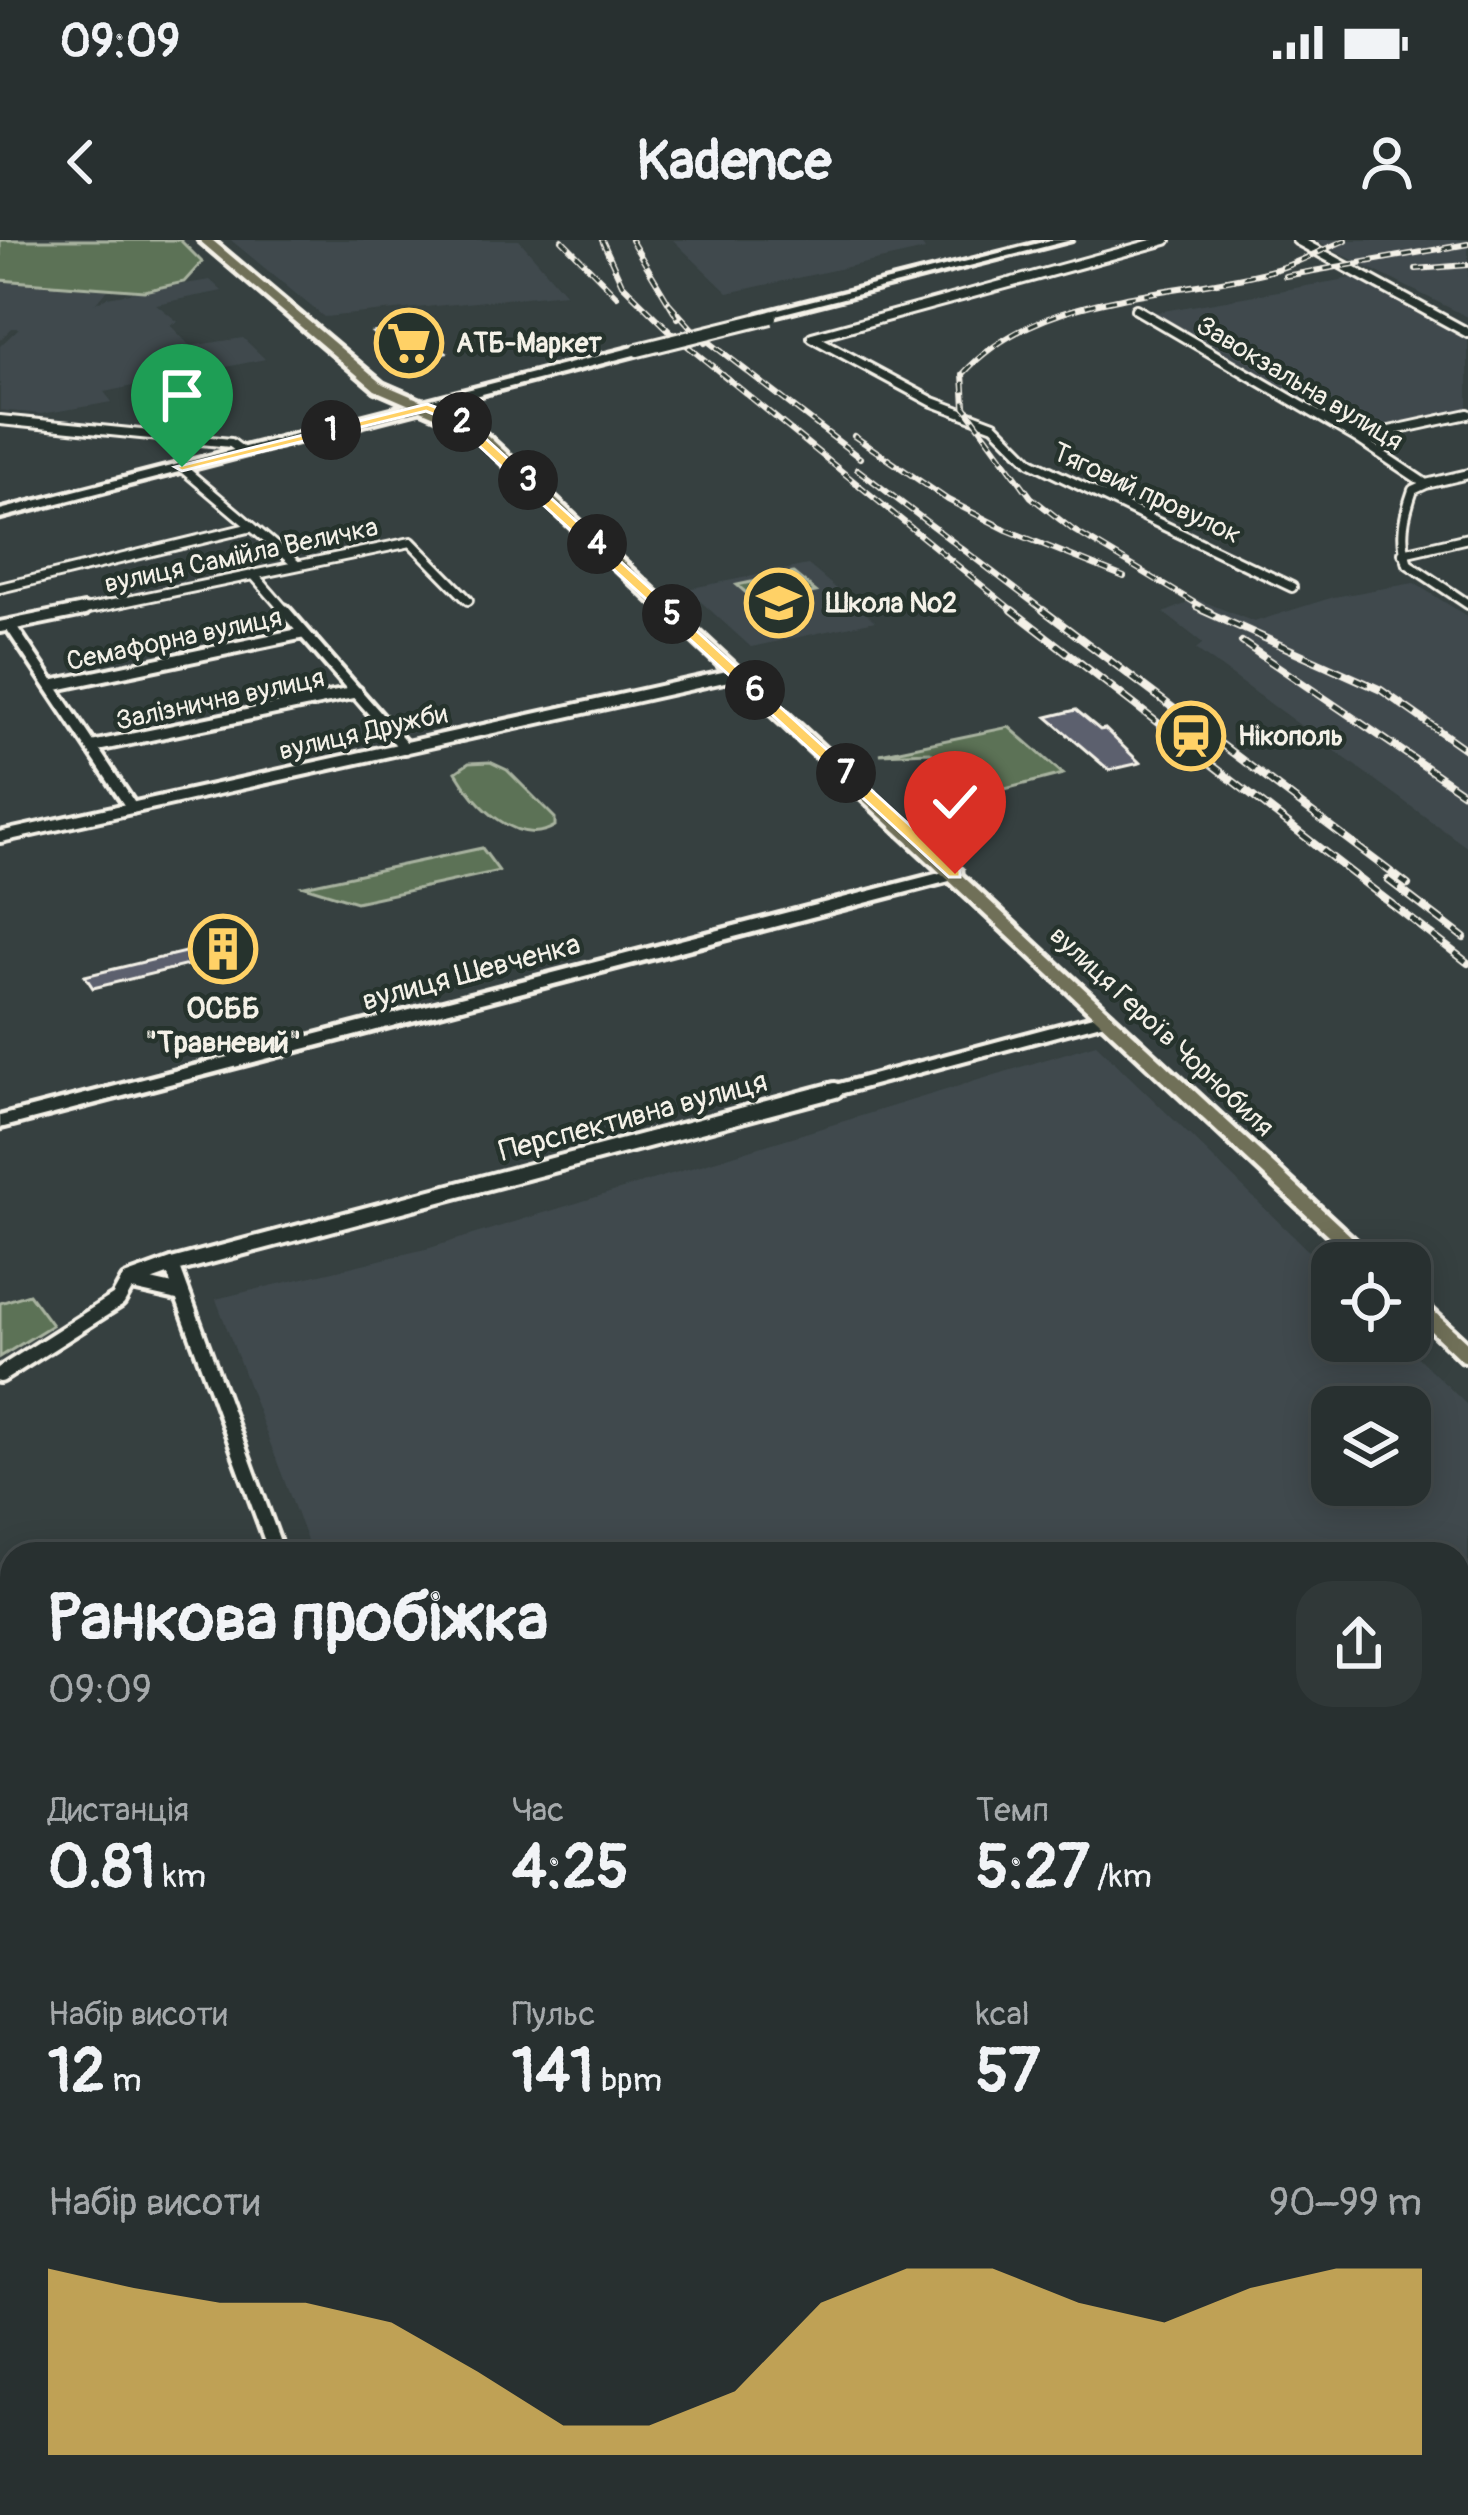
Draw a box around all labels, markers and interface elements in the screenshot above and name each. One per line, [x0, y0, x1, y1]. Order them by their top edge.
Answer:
text: 09:09 [60, 14, 180, 70]
text: Kadence [637, 128, 831, 196]
icon: back [48, 129, 114, 195]
icon: person [1354, 129, 1420, 195]
supermarket icon: АТБ-Маркет [374, 308, 444, 378]
street label: Завокзальна вулиця [1190, 309, 1409, 458]
place label: АТБ-Маркет [456, 327, 602, 360]
pin [131, 344, 233, 467]
icon: arrive [149, 362, 215, 428]
pin: 2 [432, 392, 492, 452]
pin: 1 [301, 400, 361, 460]
text: 2 [453, 401, 471, 442]
text: 1 [325, 409, 337, 450]
street label: Тяговий провулок [1047, 435, 1246, 552]
pin: 3 [498, 450, 558, 510]
text: 3 [519, 459, 537, 500]
street label: вулиця Самійла Величка [101, 510, 381, 601]
pin: 4 [567, 514, 627, 574]
text: 4 [587, 523, 607, 564]
school or university icon: Школа №2 [744, 568, 814, 638]
pin: 5 [642, 584, 702, 644]
place label: Школа №2 [825, 587, 957, 620]
text: 5 [663, 593, 681, 634]
street label: Семафорна вулиця [63, 601, 285, 678]
pin: 6 [725, 660, 785, 720]
street label: Залізнична вулиця [113, 661, 327, 738]
text: 6 [745, 669, 765, 710]
street label: вулиця Дружби [276, 697, 451, 768]
station icon: Нікополь [1156, 701, 1226, 771]
place label: Нікополь [1238, 720, 1343, 753]
pin: 7 [816, 743, 876, 803]
pin [904, 751, 1006, 874]
text: 7 [837, 752, 855, 793]
icon: check [922, 769, 988, 835]
building icon: ОСББ "Травневий" [188, 914, 258, 984]
street label: вулиця Героїв Чорнобиля [1043, 919, 1280, 1144]
street label: вулиця Шевченка [358, 926, 584, 1019]
place label: ОСББ "Травневий" [145, 990, 301, 1061]
street label: Перспективна вулиця [495, 1063, 771, 1170]
map controls [1311, 1242, 1431, 1506]
button: locate [1311, 1242, 1431, 1362]
button: layers [1311, 1386, 1431, 1506]
text: Ранкова пробіжка [48, 1578, 548, 1661]
button: share [1296, 1581, 1422, 1707]
text: 09:09 [48, 1665, 152, 1714]
text: Дистанція [48, 1790, 189, 1831]
text: Час [512, 1790, 564, 1831]
text: Темп [976, 1790, 1049, 1831]
text: 0.81 [48, 1831, 156, 1906]
text: 4:25 [512, 1831, 629, 1906]
text: 5:27 [976, 1831, 1090, 1906]
text: km [156, 1856, 206, 1897]
text: /km [1090, 1856, 1152, 1897]
text: Набір висоти [48, 1994, 227, 2035]
text: Пульс [512, 1994, 595, 2035]
text: kcal [976, 1994, 1030, 2035]
text: 12 [48, 2035, 105, 2110]
text: 141 [512, 2035, 594, 2110]
text: 57 [976, 2035, 1040, 2110]
text: m [105, 2060, 141, 2101]
text: bpm [594, 2060, 662, 2101]
text: Набір висоти [48, 2178, 260, 2227]
text: 90–99 m [1269, 2178, 1422, 2227]

